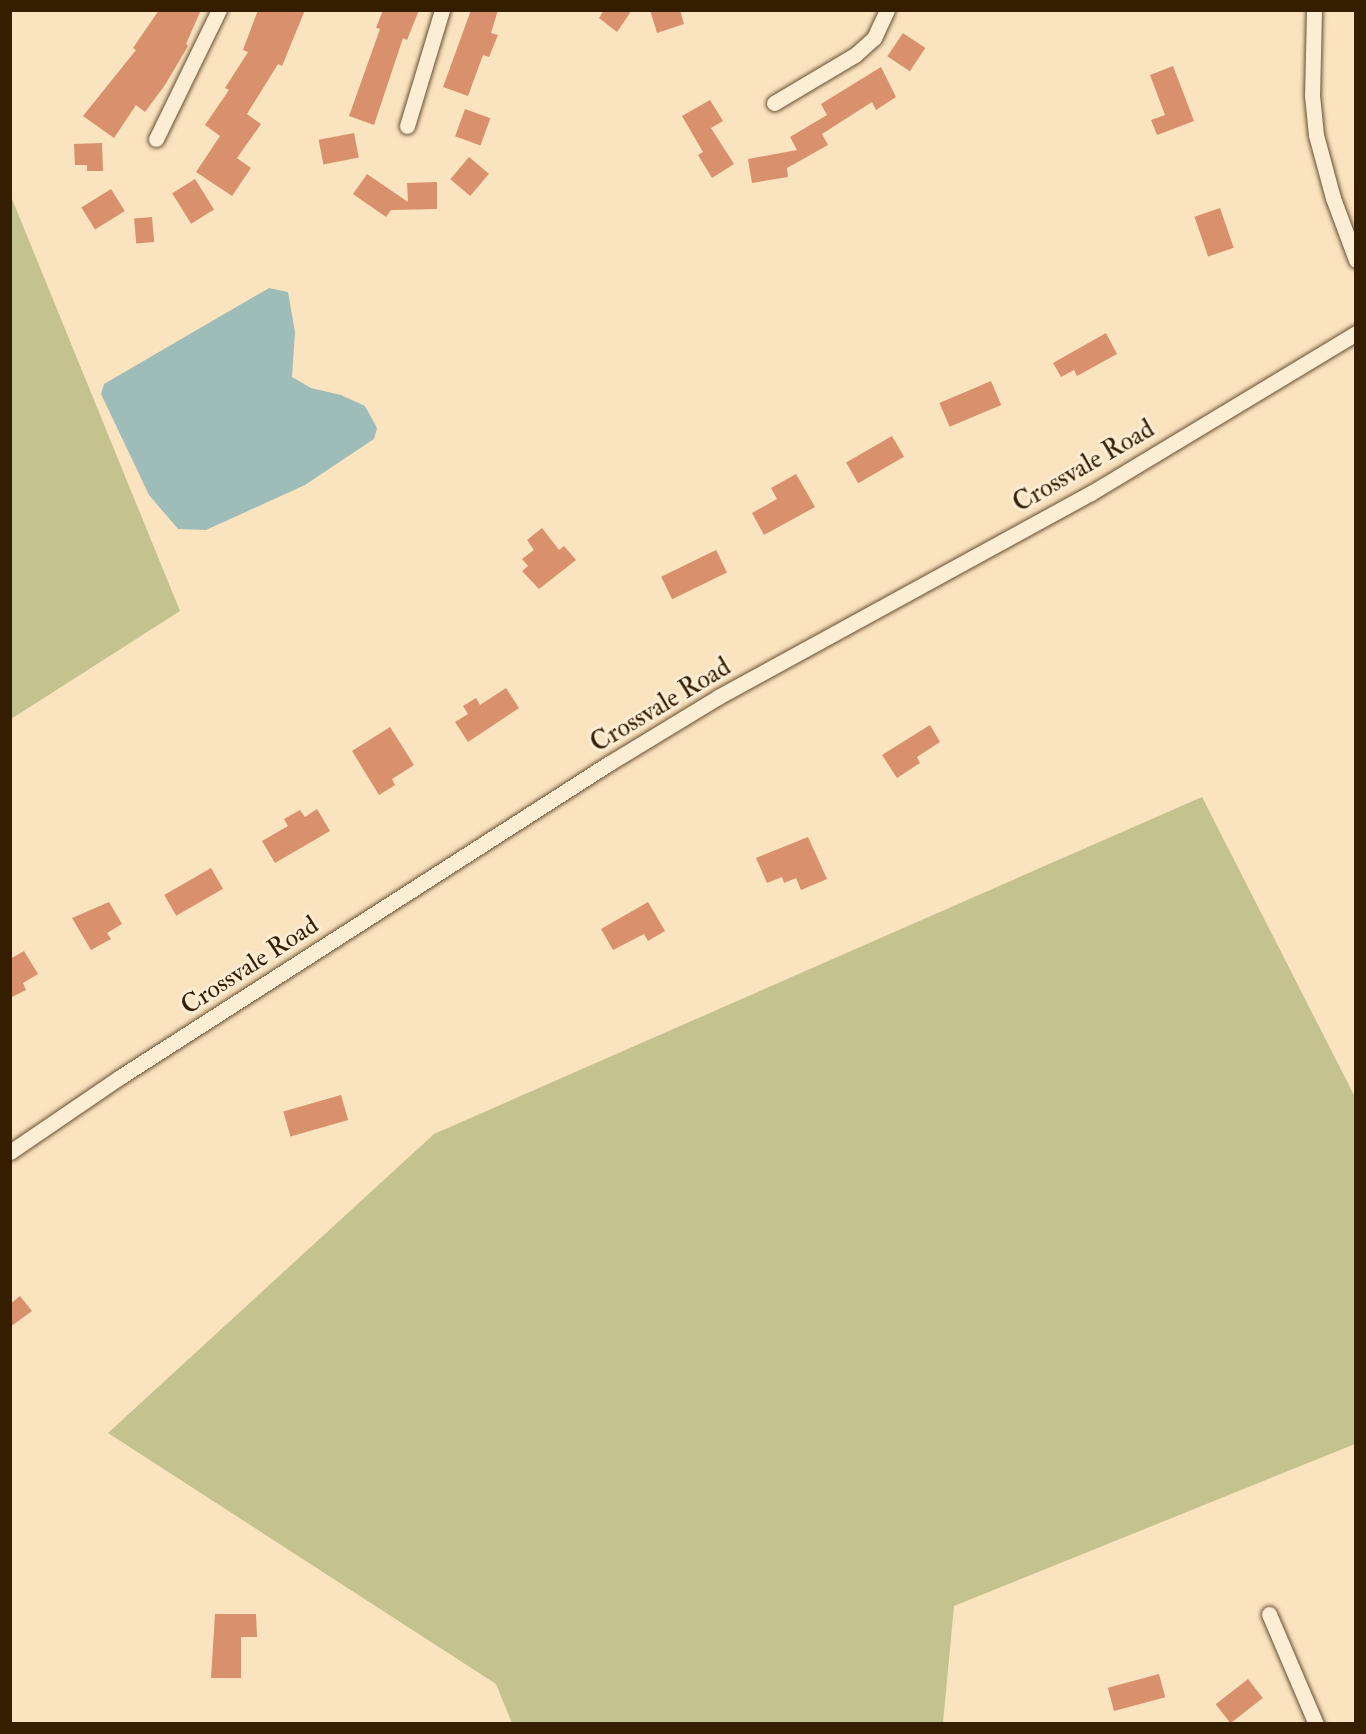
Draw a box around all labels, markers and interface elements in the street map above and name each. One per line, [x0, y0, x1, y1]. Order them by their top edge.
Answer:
street label: Crossvale Road [1008, 414, 1160, 520]
street label: Crossvale Road [585, 652, 737, 760]
street label: Crossvale Road [175, 910, 325, 1022]

